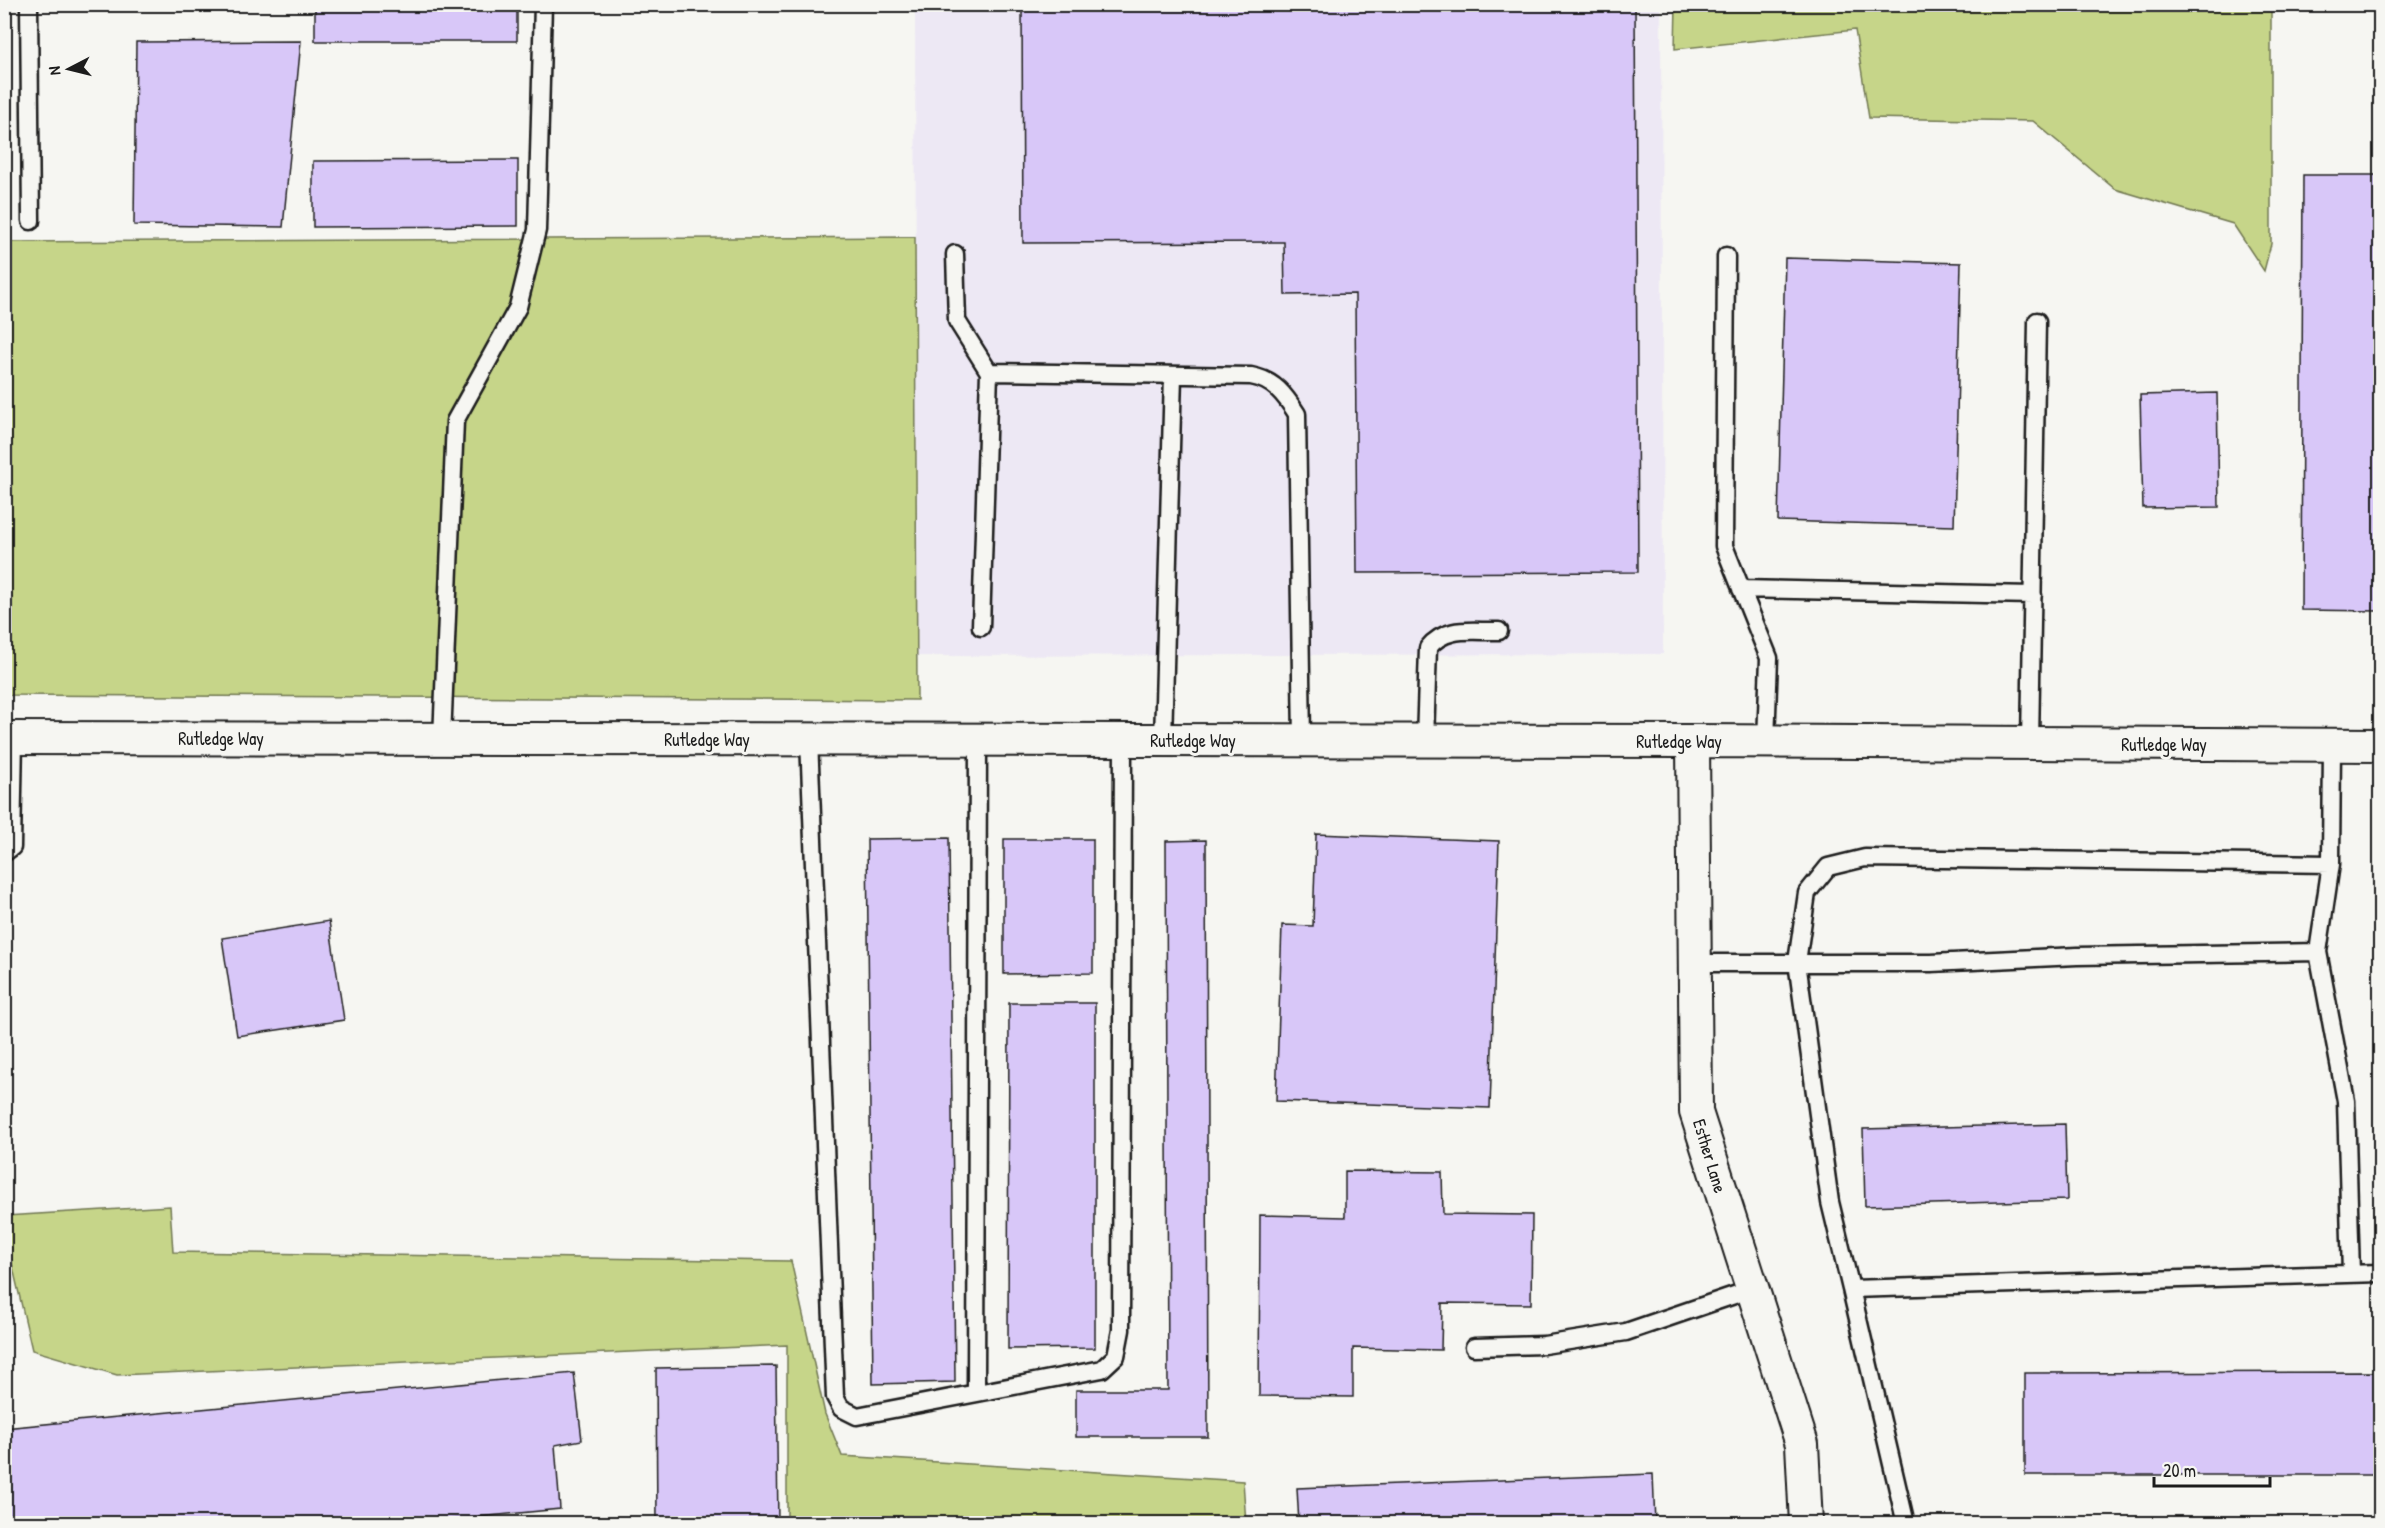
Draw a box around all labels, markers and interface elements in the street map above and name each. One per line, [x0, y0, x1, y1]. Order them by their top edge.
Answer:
north arrow [39, 39, 99, 99]
text: N [43, 65, 66, 76]
street label: Rutledge Way [178, 726, 264, 751]
street label: Rutledge Way [664, 727, 750, 752]
street label: Rutledge Way [1150, 728, 1236, 753]
street label: Rutledge Way [1636, 729, 1722, 754]
street label: Rutledge Way [2121, 732, 2207, 757]
street label: Esther Lane [1687, 1116, 1733, 1196]
scale bar [2154, 1450, 2270, 1488]
text: 20 m [2163, 1458, 2196, 1483]

